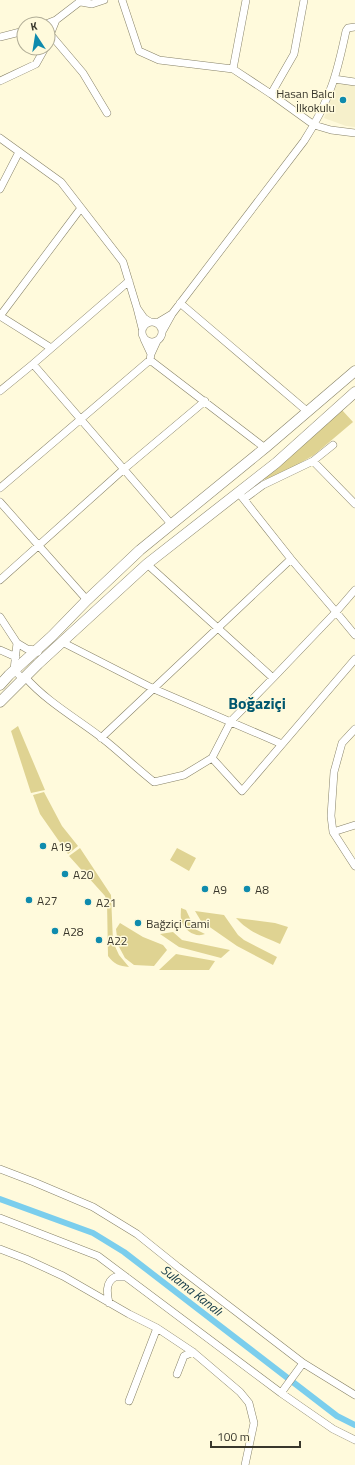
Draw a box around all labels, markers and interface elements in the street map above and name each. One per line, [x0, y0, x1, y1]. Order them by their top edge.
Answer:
north arrow [16, 16, 56, 56]
text: K [29, 18, 39, 35]
place label: Hasan Balcı İlkokulu [276, 84, 335, 117]
marker: Hasan Balcı İlkokulu [338, 95, 348, 105]
district label: Boğaziçi [228, 691, 286, 715]
place label: A19 [51, 837, 72, 856]
marker: A19 [38, 841, 48, 851]
place label: A20 [73, 865, 94, 884]
marker: A20 [60, 869, 70, 879]
place label: A9 [213, 880, 227, 899]
place label: A8 [255, 880, 269, 899]
marker: A9 [200, 884, 210, 894]
marker: A8 [242, 884, 252, 894]
place label: A27 [37, 891, 58, 910]
place label: A21 [96, 893, 117, 912]
marker: A27 [24, 895, 34, 905]
marker: A21 [83, 897, 93, 907]
place label: Bağziçi Cami [146, 914, 209, 933]
marker: Bağziçi Cami [133, 918, 143, 928]
place label: A28 [63, 922, 84, 941]
marker: A28 [50, 926, 60, 936]
place label: A22 [107, 931, 128, 950]
marker: A22 [94, 935, 104, 945]
water label: Sulama Kanalı [157, 1260, 228, 1321]
scale bar [211, 1423, 300, 1449]
text: 100 m [217, 1427, 250, 1446]

